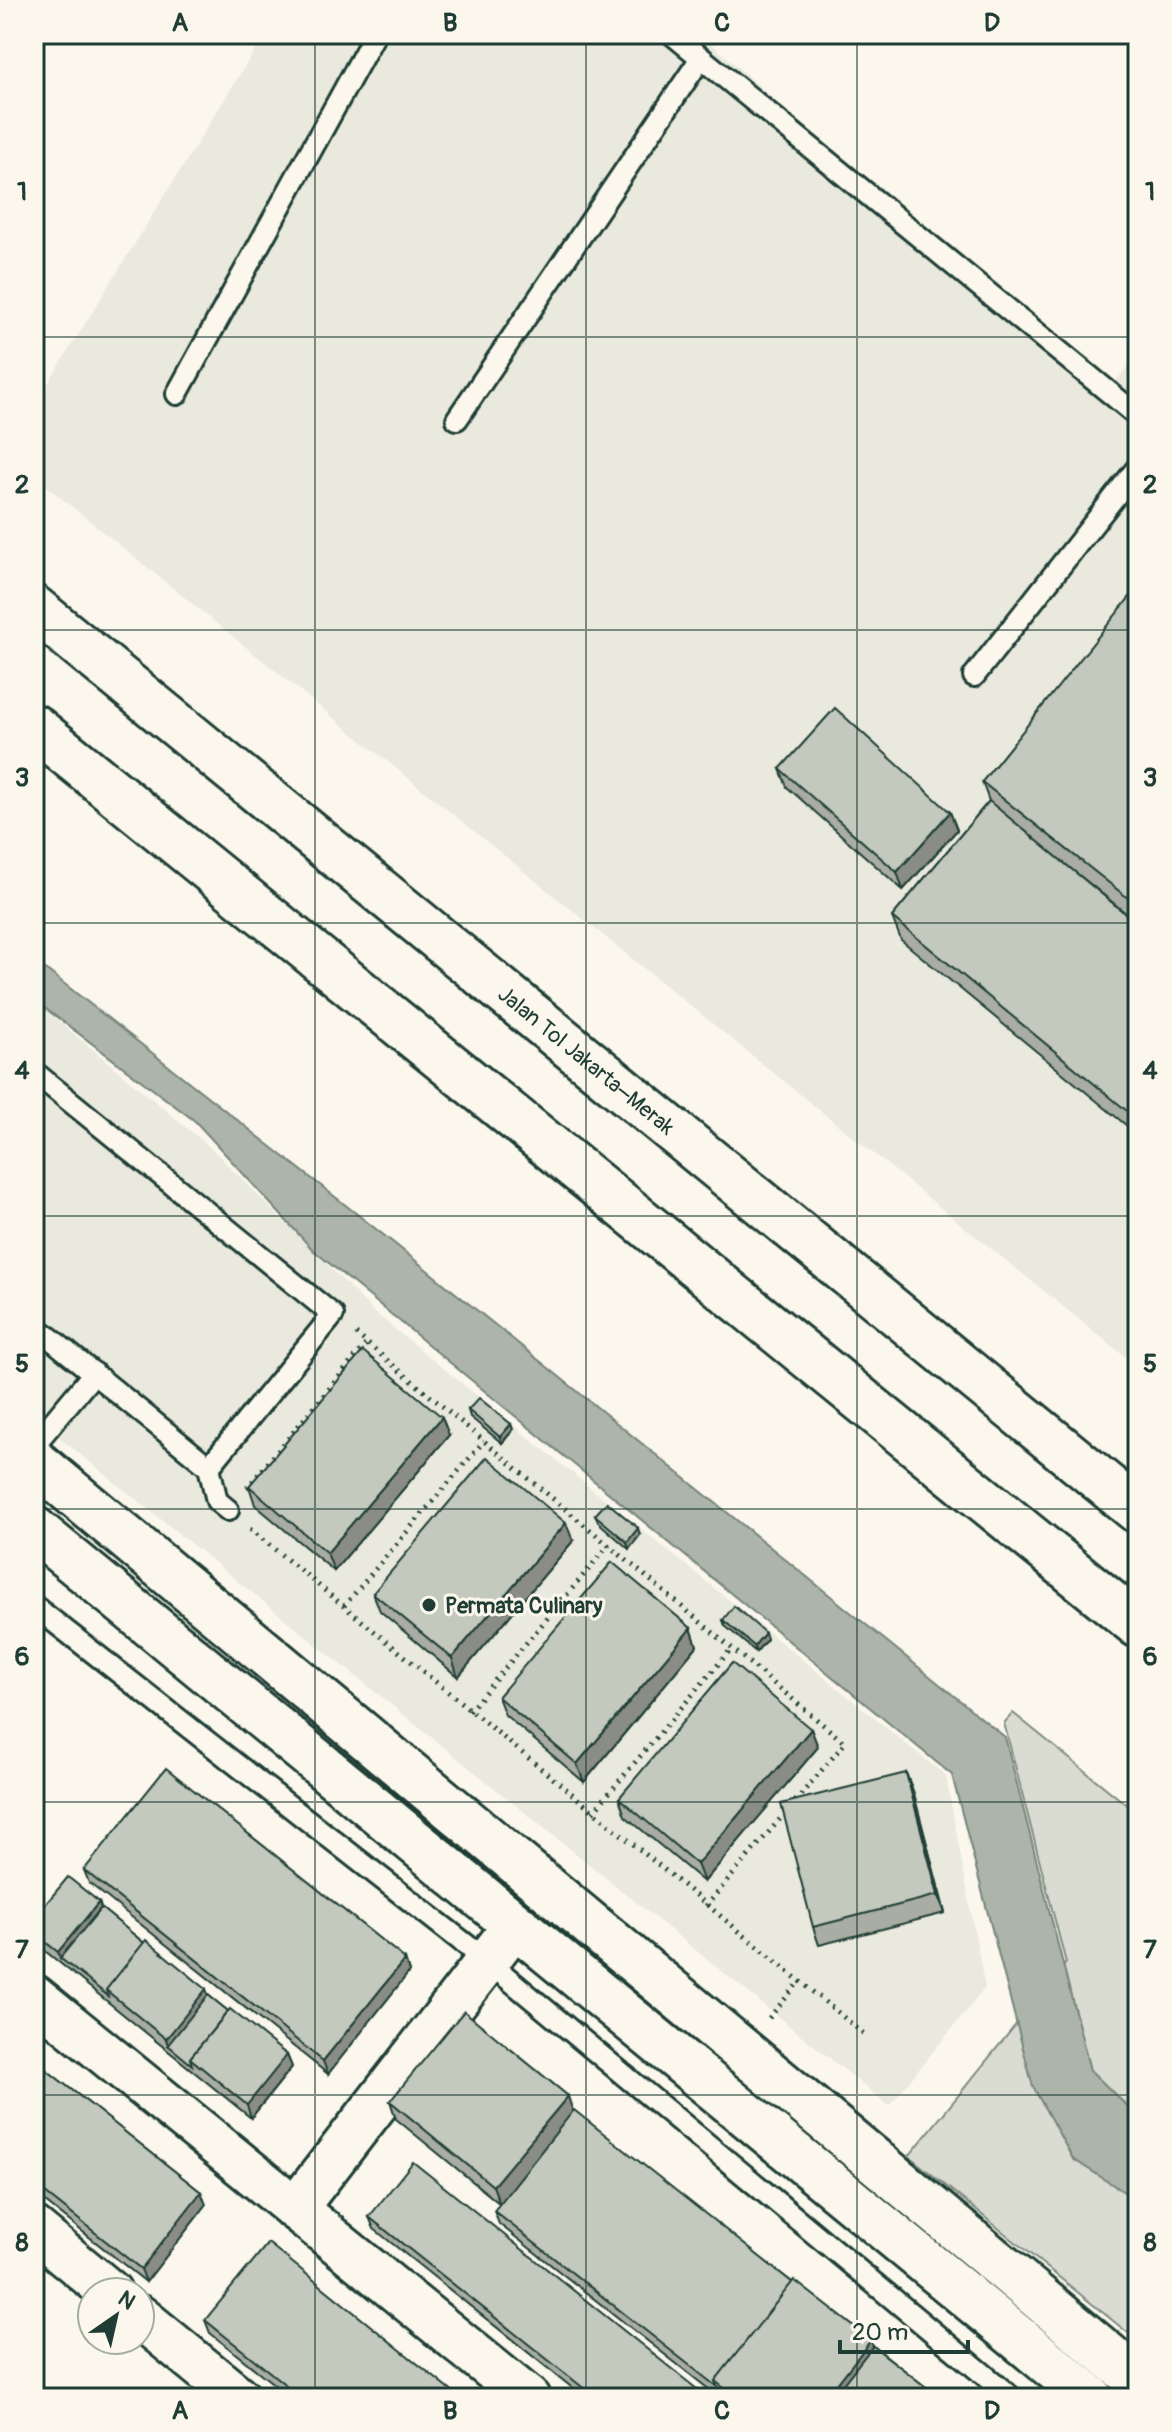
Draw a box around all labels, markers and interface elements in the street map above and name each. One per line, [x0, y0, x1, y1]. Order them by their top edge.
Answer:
text: A [172, 7, 189, 39]
text: B [443, 7, 457, 39]
text: C [714, 7, 730, 39]
text: D [984, 7, 1000, 39]
text: 1 [17, 176, 27, 208]
text: 1 [1145, 176, 1155, 208]
text: 2 [15, 469, 29, 501]
text: 2 [1143, 469, 1157, 501]
text: 3 [15, 762, 29, 794]
text: 3 [1143, 762, 1157, 794]
street label: Jalan Tol Jakarta–Merak [492, 980, 680, 1141]
text: 4 [14, 1055, 30, 1087]
text: 4 [1142, 1055, 1158, 1087]
text: 5 [15, 1348, 29, 1380]
text: 5 [1143, 1348, 1157, 1380]
place label: Permata Culinary [445, 1592, 603, 1620]
marker: Permata Culinary [420, 1596, 438, 1614]
text: 6 [14, 1641, 30, 1673]
text: 6 [1142, 1641, 1158, 1673]
text: 7 [15, 1934, 29, 1966]
text: 7 [1143, 1934, 1157, 1966]
text: 8 [15, 2227, 29, 2259]
text: 8 [1143, 2227, 1157, 2259]
north arrow [76, 2276, 156, 2356]
text: N [113, 2284, 141, 2316]
scale bar [840, 2304, 968, 2354]
text: 20 m [852, 2318, 908, 2347]
text: A [172, 2395, 189, 2427]
text: B [443, 2395, 457, 2427]
text: C [714, 2395, 730, 2427]
text: D [984, 2395, 1000, 2427]

